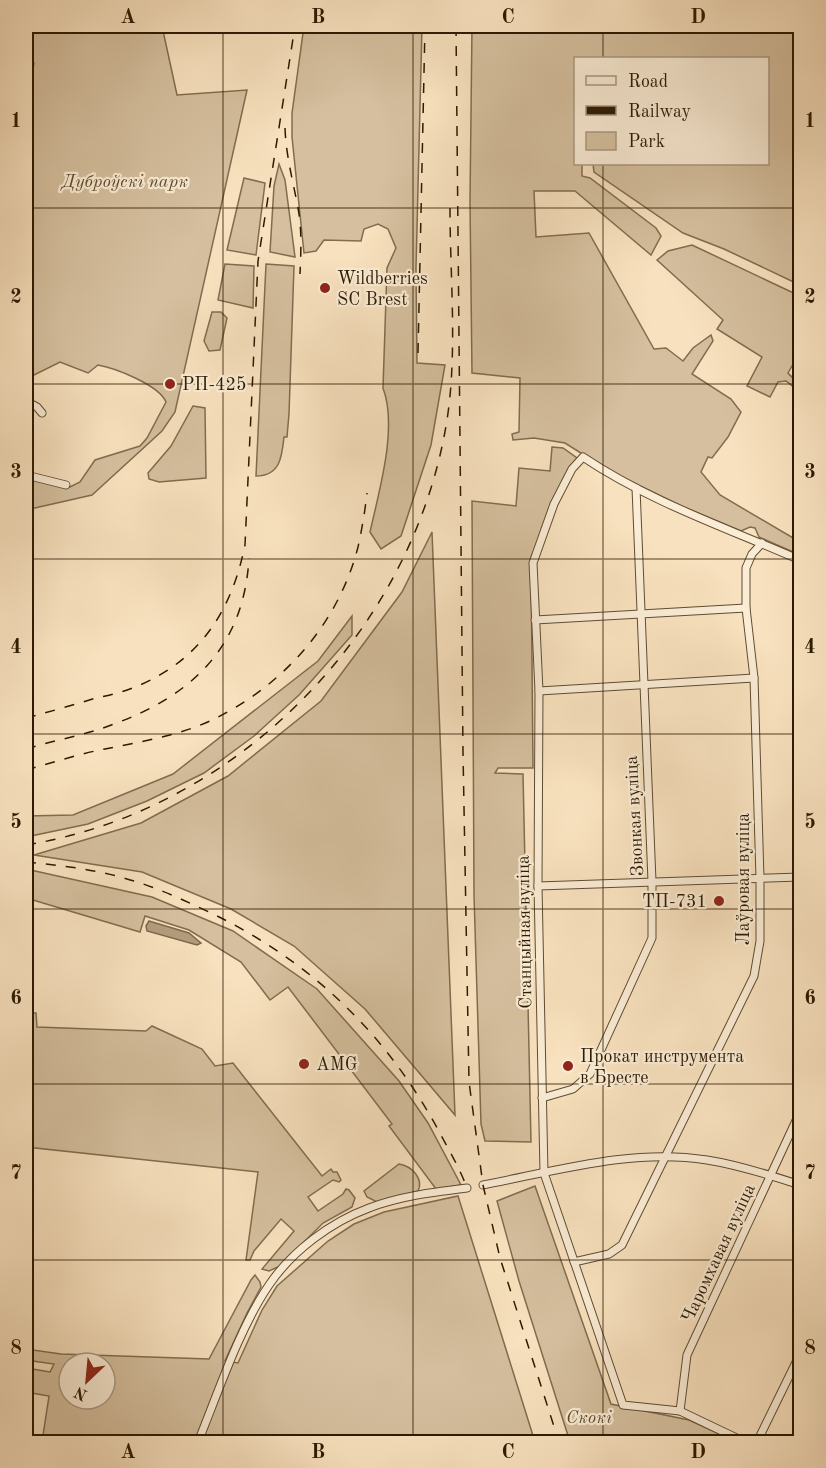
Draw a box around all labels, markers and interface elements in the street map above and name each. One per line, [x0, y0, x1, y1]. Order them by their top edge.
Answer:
text: A [120, 8, 136, 28]
text: B [311, 8, 325, 28]
text: C [501, 8, 515, 28]
text: D [690, 8, 706, 28]
legend [574, 57, 769, 165]
text: Road [628, 73, 668, 91]
text: Railway [628, 103, 691, 121]
text: 1 [10, 112, 22, 132]
text: 1 [804, 112, 816, 132]
text: Park [628, 133, 665, 151]
park label: Дуброўскі парк [60, 173, 188, 191]
place label: Wildberries SC Brest [337, 270, 428, 309]
marker: Wildberries SC Brest [318, 281, 332, 295]
text: 2 [10, 288, 22, 308]
text: 2 [804, 288, 816, 308]
place label: РП-425 [182, 376, 246, 394]
marker: РП-425 [163, 377, 177, 391]
text: 3 [10, 463, 22, 483]
text: 3 [804, 463, 816, 483]
text: 4 [10, 638, 22, 658]
text: 4 [804, 638, 816, 658]
street label: Звонкая вуліца [623, 755, 647, 877]
text: 5 [10, 812, 22, 833]
text: 5 [804, 812, 816, 833]
street label: Лаўровая вуліца [735, 813, 753, 945]
street label: Станцыйная вуліца [515, 855, 535, 1009]
place label: ТП-731 [642, 893, 707, 911]
marker: ТП-731 [712, 894, 726, 908]
text: 6 [10, 989, 22, 1009]
text: 6 [804, 989, 816, 1009]
place label: Прокат инструмента в Бресте [580, 1048, 744, 1087]
place label: AMG [316, 1056, 358, 1074]
marker: AMG [297, 1057, 311, 1071]
marker: Прокат инструмента в Бресте [561, 1059, 575, 1073]
text: 7 [10, 1164, 22, 1184]
text: 7 [804, 1164, 816, 1184]
street label: Чаромхавая вуліца [679, 1181, 759, 1326]
text: 8 [10, 1339, 22, 1359]
text: 8 [804, 1339, 816, 1359]
north arrow [57, 1351, 117, 1411]
text: N [72, 1382, 90, 1403]
park label: Скокі [566, 1409, 612, 1427]
text: A [120, 1443, 136, 1463]
text: B [311, 1443, 325, 1463]
text: C [501, 1443, 515, 1463]
text: D [690, 1443, 706, 1463]

